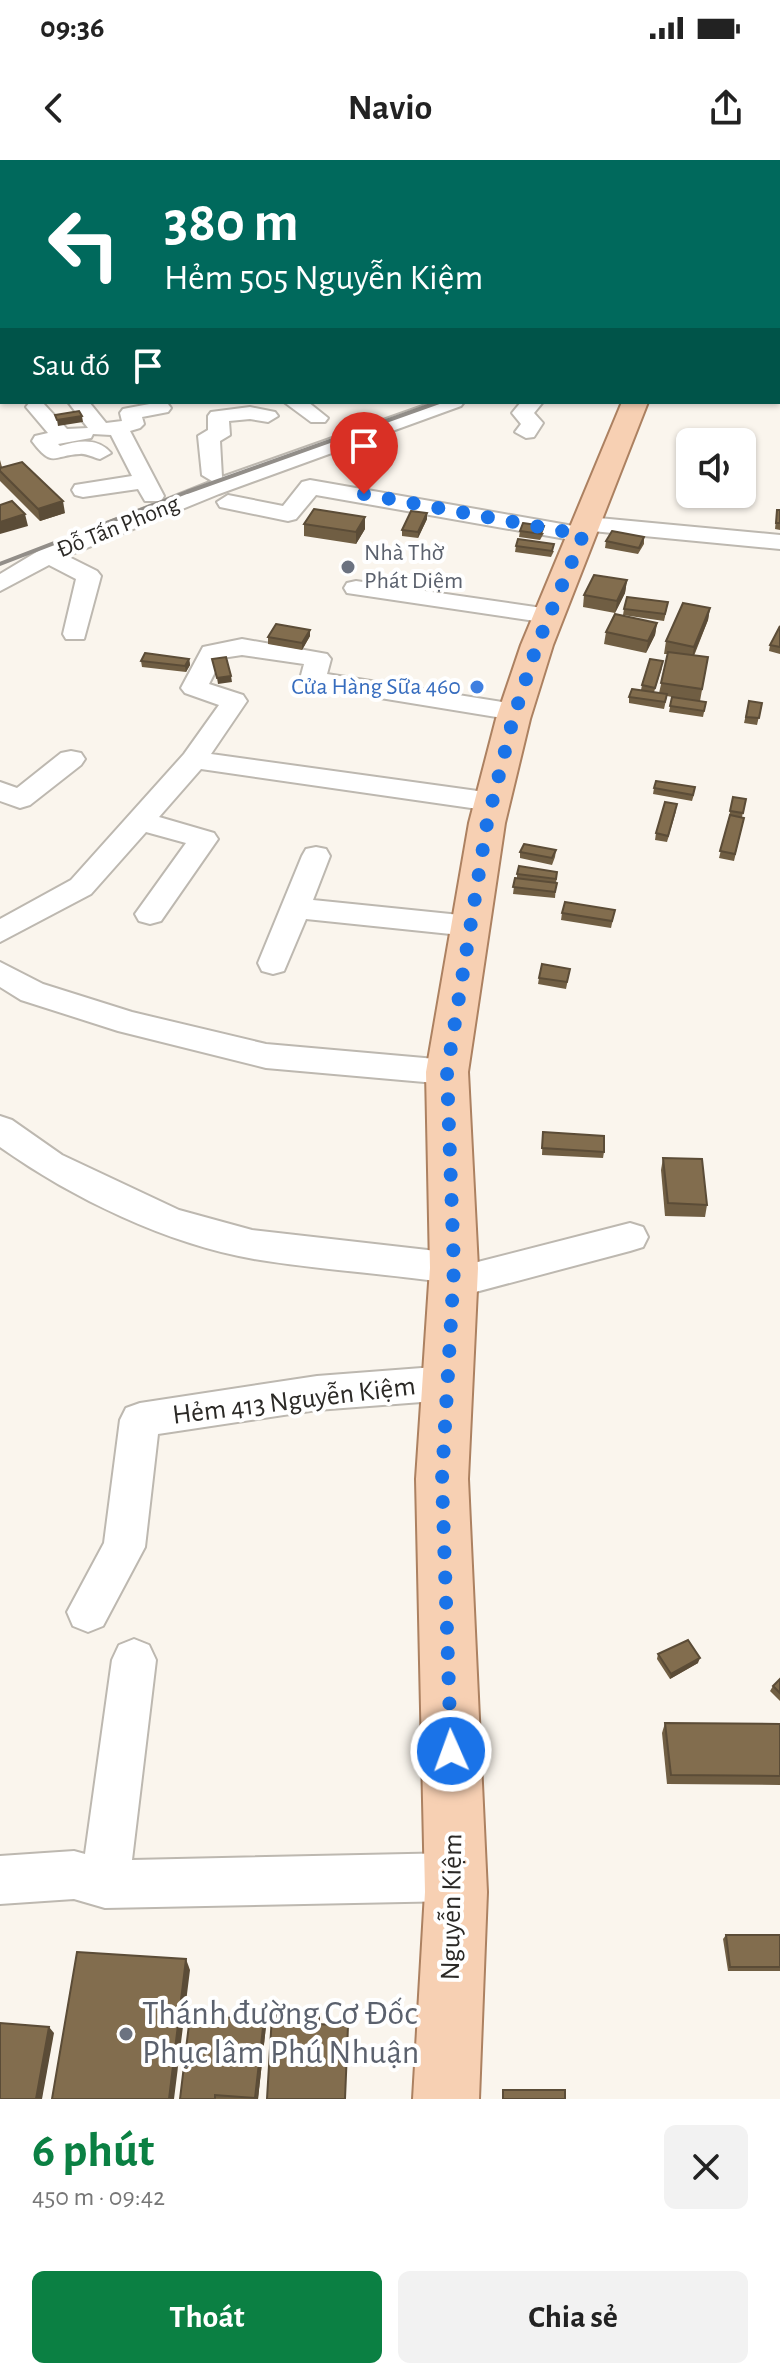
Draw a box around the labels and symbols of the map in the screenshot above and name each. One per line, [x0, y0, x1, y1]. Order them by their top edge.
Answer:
pin [330, 412, 398, 494]
street label: Đỗ Tấn Phong [53, 491, 183, 562]
place label: Nhà Thờ Phát Diệm [364, 541, 463, 593]
marker: Nhà Thờ Phát Diệm [339, 558, 357, 576]
place label: Cửa Hàng Sữa 460 [291, 675, 461, 699]
marker: Cửa Hàng Sữa 460 [468, 678, 486, 696]
street label: Hẻm 413 Nguyễn Kiệm [171, 1371, 417, 1430]
position arrow [409, 1709, 493, 1793]
street label: Nguyễn Kiệm [436, 1833, 467, 1981]
place label: Thánh đường Cơ Đốc Phục lâm Phú Nhuận [142, 1997, 419, 2070]
marker: Thánh đường Cơ Đốc Phục lâm Phú Nhuận [117, 2025, 135, 2043]

